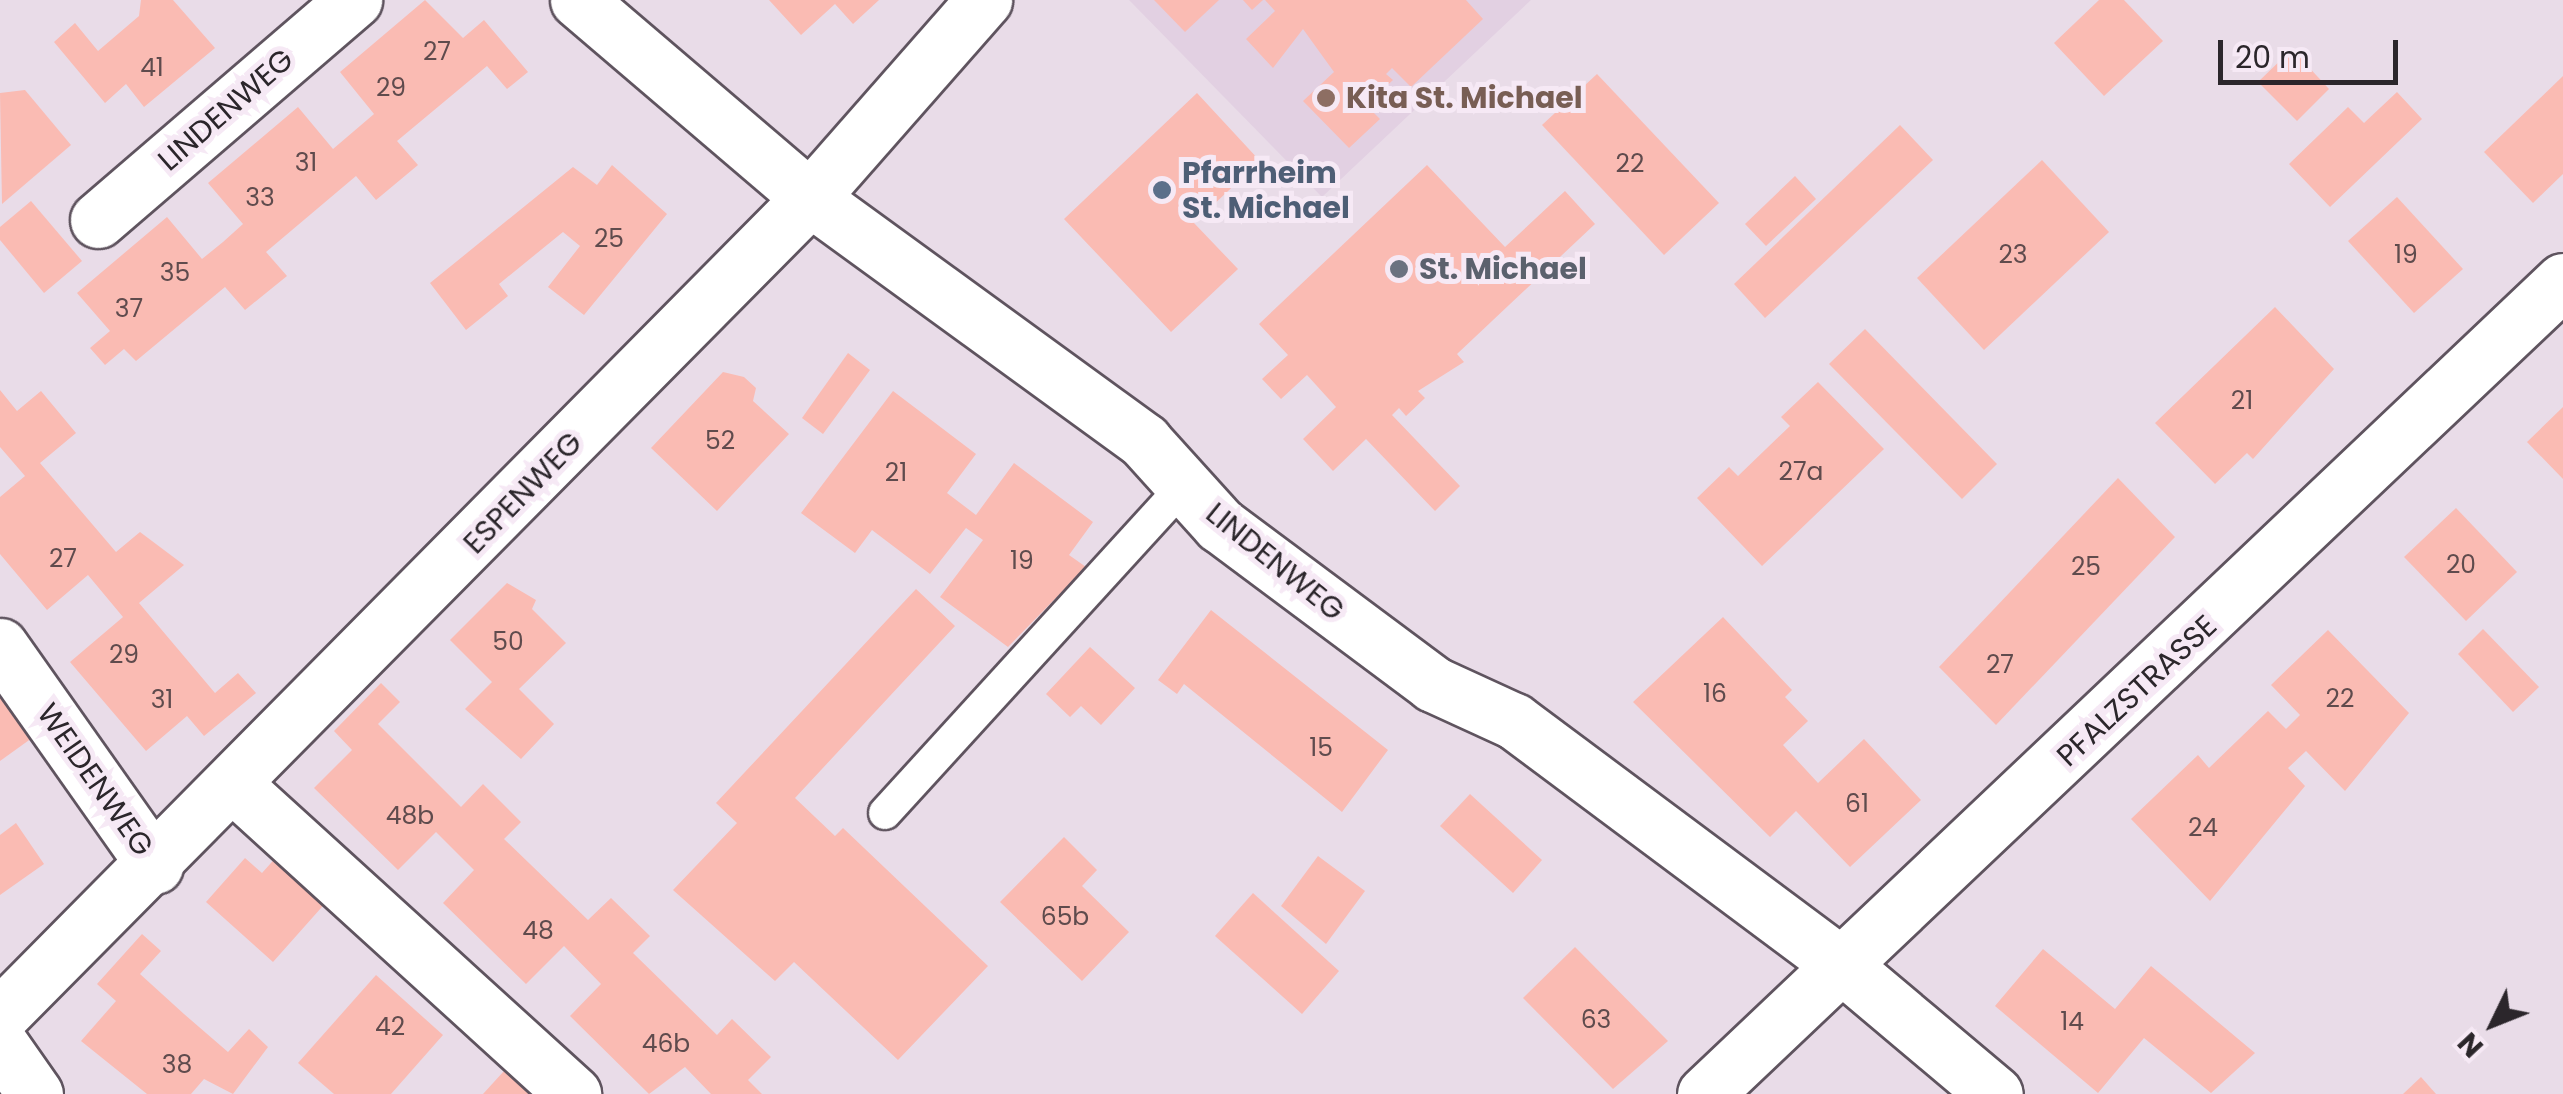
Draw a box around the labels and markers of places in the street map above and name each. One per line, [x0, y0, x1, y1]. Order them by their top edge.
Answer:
place label: Kita St. Michael [1346, 80, 1583, 116]
marker: Kita St. Michael [1315, 87, 1337, 109]
place label: Pfarrheim St. Michael [1182, 155, 1350, 226]
marker: Pfarrheim St. Michael [1151, 179, 1173, 201]
place label: St. Michael [1419, 251, 1587, 287]
marker: St. Michael [1388, 258, 1410, 280]

